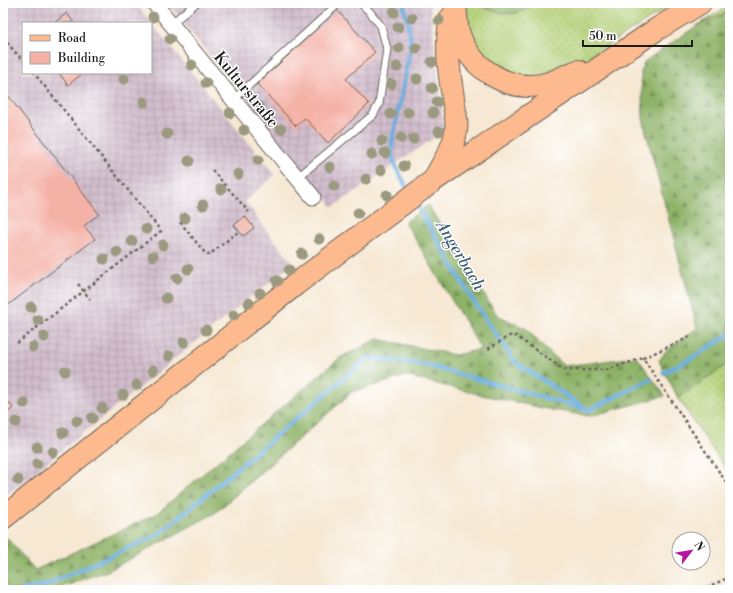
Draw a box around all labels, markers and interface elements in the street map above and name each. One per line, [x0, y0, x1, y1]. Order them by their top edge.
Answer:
legend [22, 22, 152, 74]
scale bar [583, 22, 692, 48]
text: 50 m [589, 29, 617, 44]
text: Road [58, 31, 86, 46]
street label: Kulturstraße [209, 47, 283, 132]
text: Building [57, 51, 106, 66]
water label: Angerbach [430, 215, 490, 295]
north arrow [671, 531, 711, 571]
text: N [690, 539, 707, 554]

